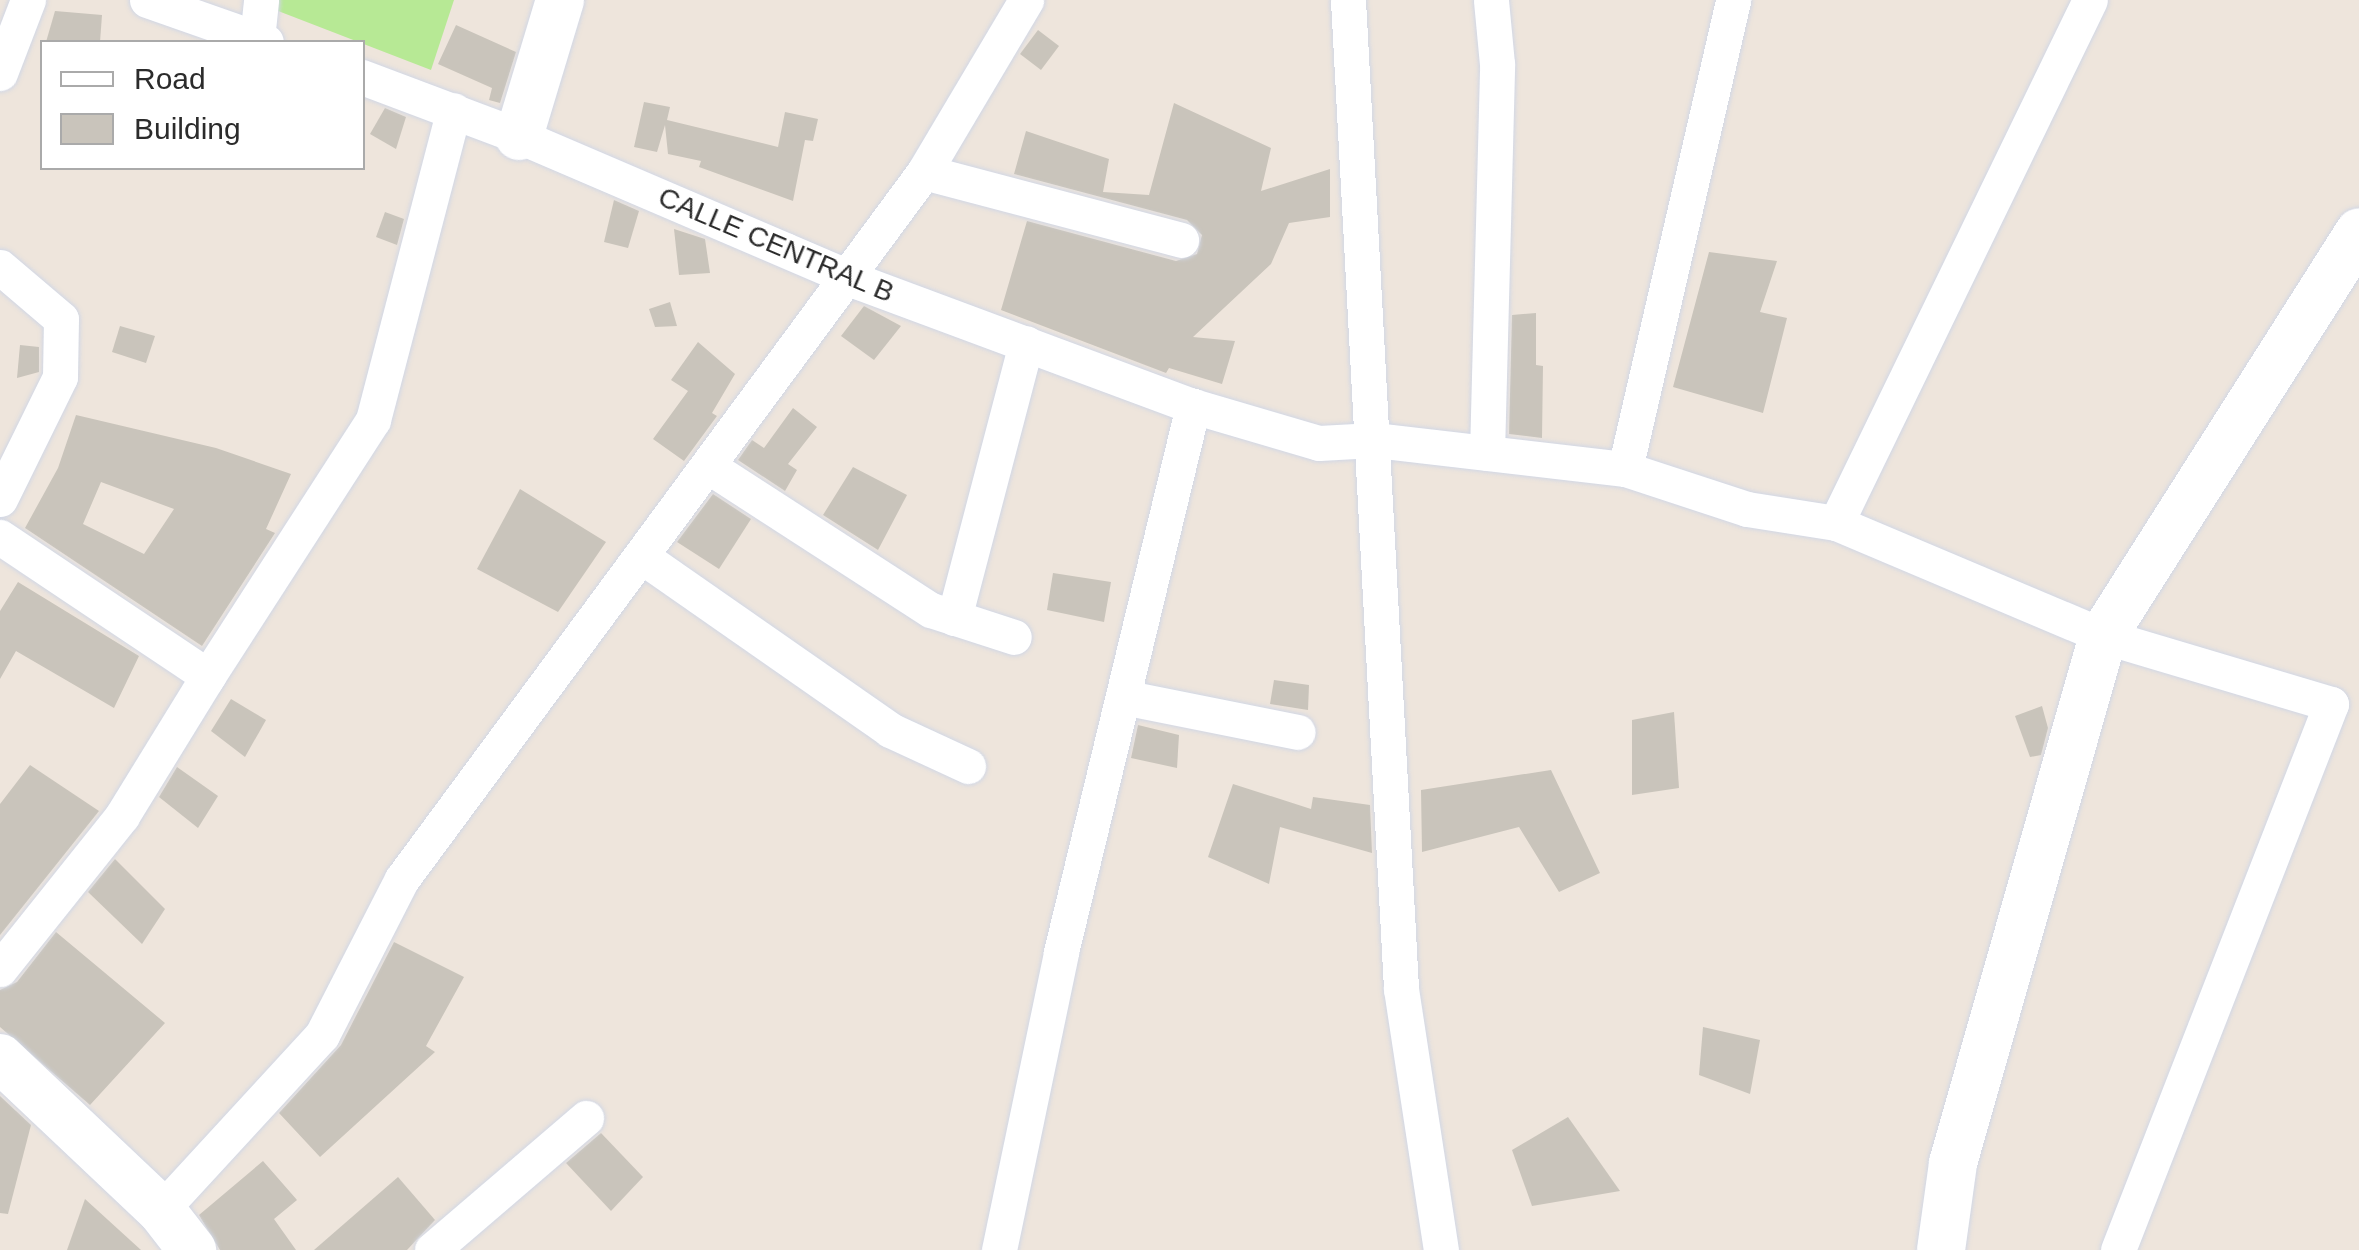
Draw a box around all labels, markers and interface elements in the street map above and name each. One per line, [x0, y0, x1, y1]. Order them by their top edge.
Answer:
legend [40, 40, 365, 170]
text: Road [134, 62, 206, 95]
text: Building [134, 112, 241, 145]
street label: CALLE CENTRAL B [653, 180, 899, 310]

